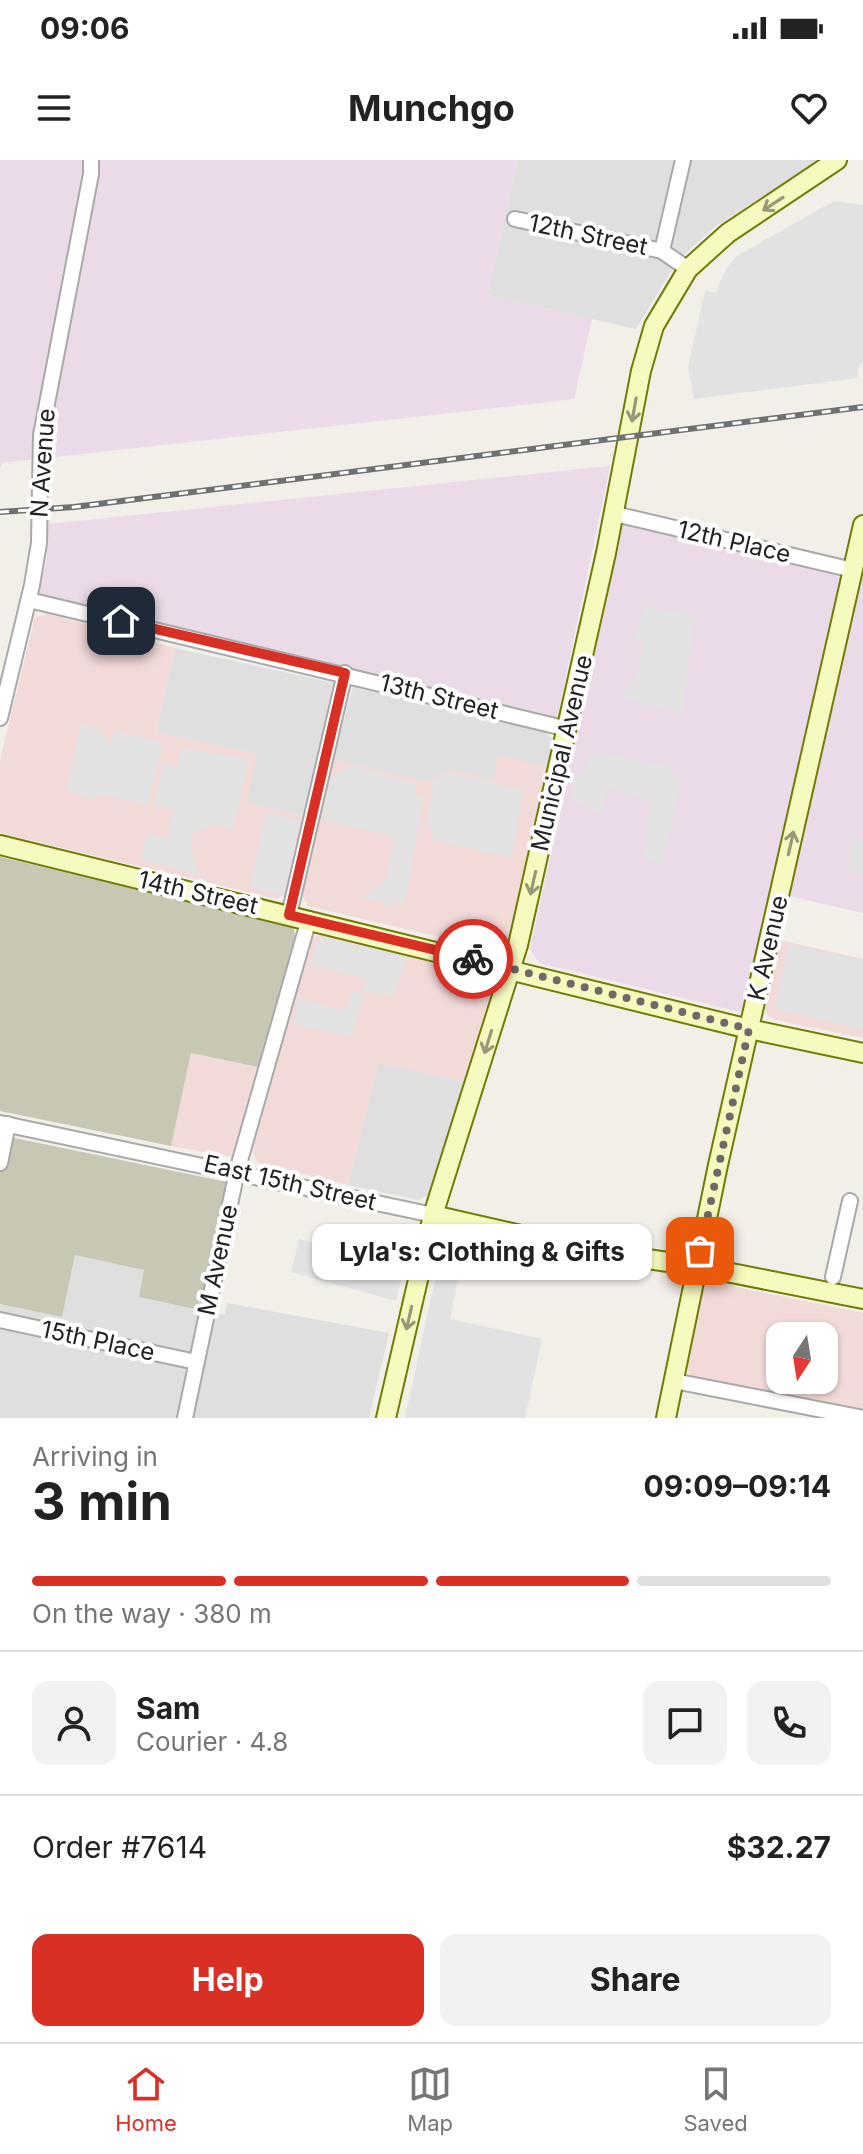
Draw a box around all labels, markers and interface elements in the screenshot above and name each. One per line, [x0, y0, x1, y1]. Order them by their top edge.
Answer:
text: 09:06 [40, 10, 129, 46]
icon: menu [32, 86, 76, 130]
text: Munchgo [348, 86, 515, 130]
icon: heart [787, 86, 831, 130]
one-way arrow [762, 195, 784, 212]
street label: 12th Street [526, 208, 650, 261]
one-way arrow [625, 397, 640, 422]
street label: N Avenue [24, 408, 61, 518]
street label: 12th Place [675, 514, 794, 569]
pin [87, 587, 155, 655]
icon: home [99, 599, 143, 643]
street label: Municipal Avenue [525, 652, 598, 854]
street label: 13th Street [377, 668, 502, 725]
one-way arrow [784, 831, 799, 857]
street label: 14th Street [136, 865, 261, 920]
one-way arrow [524, 870, 539, 895]
street label: K Avenue [741, 892, 794, 1003]
courier [433, 919, 513, 999]
icon: bike [451, 937, 495, 981]
one-way arrow [480, 1029, 495, 1055]
street label: East 15th Street [201, 1149, 379, 1216]
street label: M Avenue [192, 1202, 243, 1318]
pin [666, 1217, 734, 1285]
callout: Lyla's: Clothing & Gifts [312, 1223, 652, 1279]
icon: bag [678, 1229, 722, 1273]
text: Lyla's: Clothing & Gifts [339, 1236, 625, 1267]
one-way arrow [400, 1304, 415, 1330]
street label: 15th Place [39, 1314, 158, 1367]
north arrow [766, 1322, 838, 1394]
map controls [766, 1322, 838, 1394]
text: Arriving in [32, 1441, 158, 1472]
text: 09:09–09:14 [644, 1468, 831, 1504]
text: 3 min [32, 1470, 172, 1533]
text: On the way · 380 m [32, 1598, 272, 1629]
button: person [32, 1681, 116, 1765]
button: chat [643, 1681, 727, 1765]
button: phone [747, 1681, 831, 1765]
text: Sam [136, 1690, 200, 1726]
text: Courier · 4.8 [136, 1726, 288, 1757]
text: Order #7614 [32, 1829, 207, 1865]
text: $32.27 [727, 1829, 831, 1865]
button: Help [32, 1934, 424, 2026]
button: Share [440, 1934, 831, 2026]
tab: Home [115, 2062, 177, 2136]
tab: Map [407, 2062, 453, 2136]
tab: Saved [683, 2062, 748, 2136]

